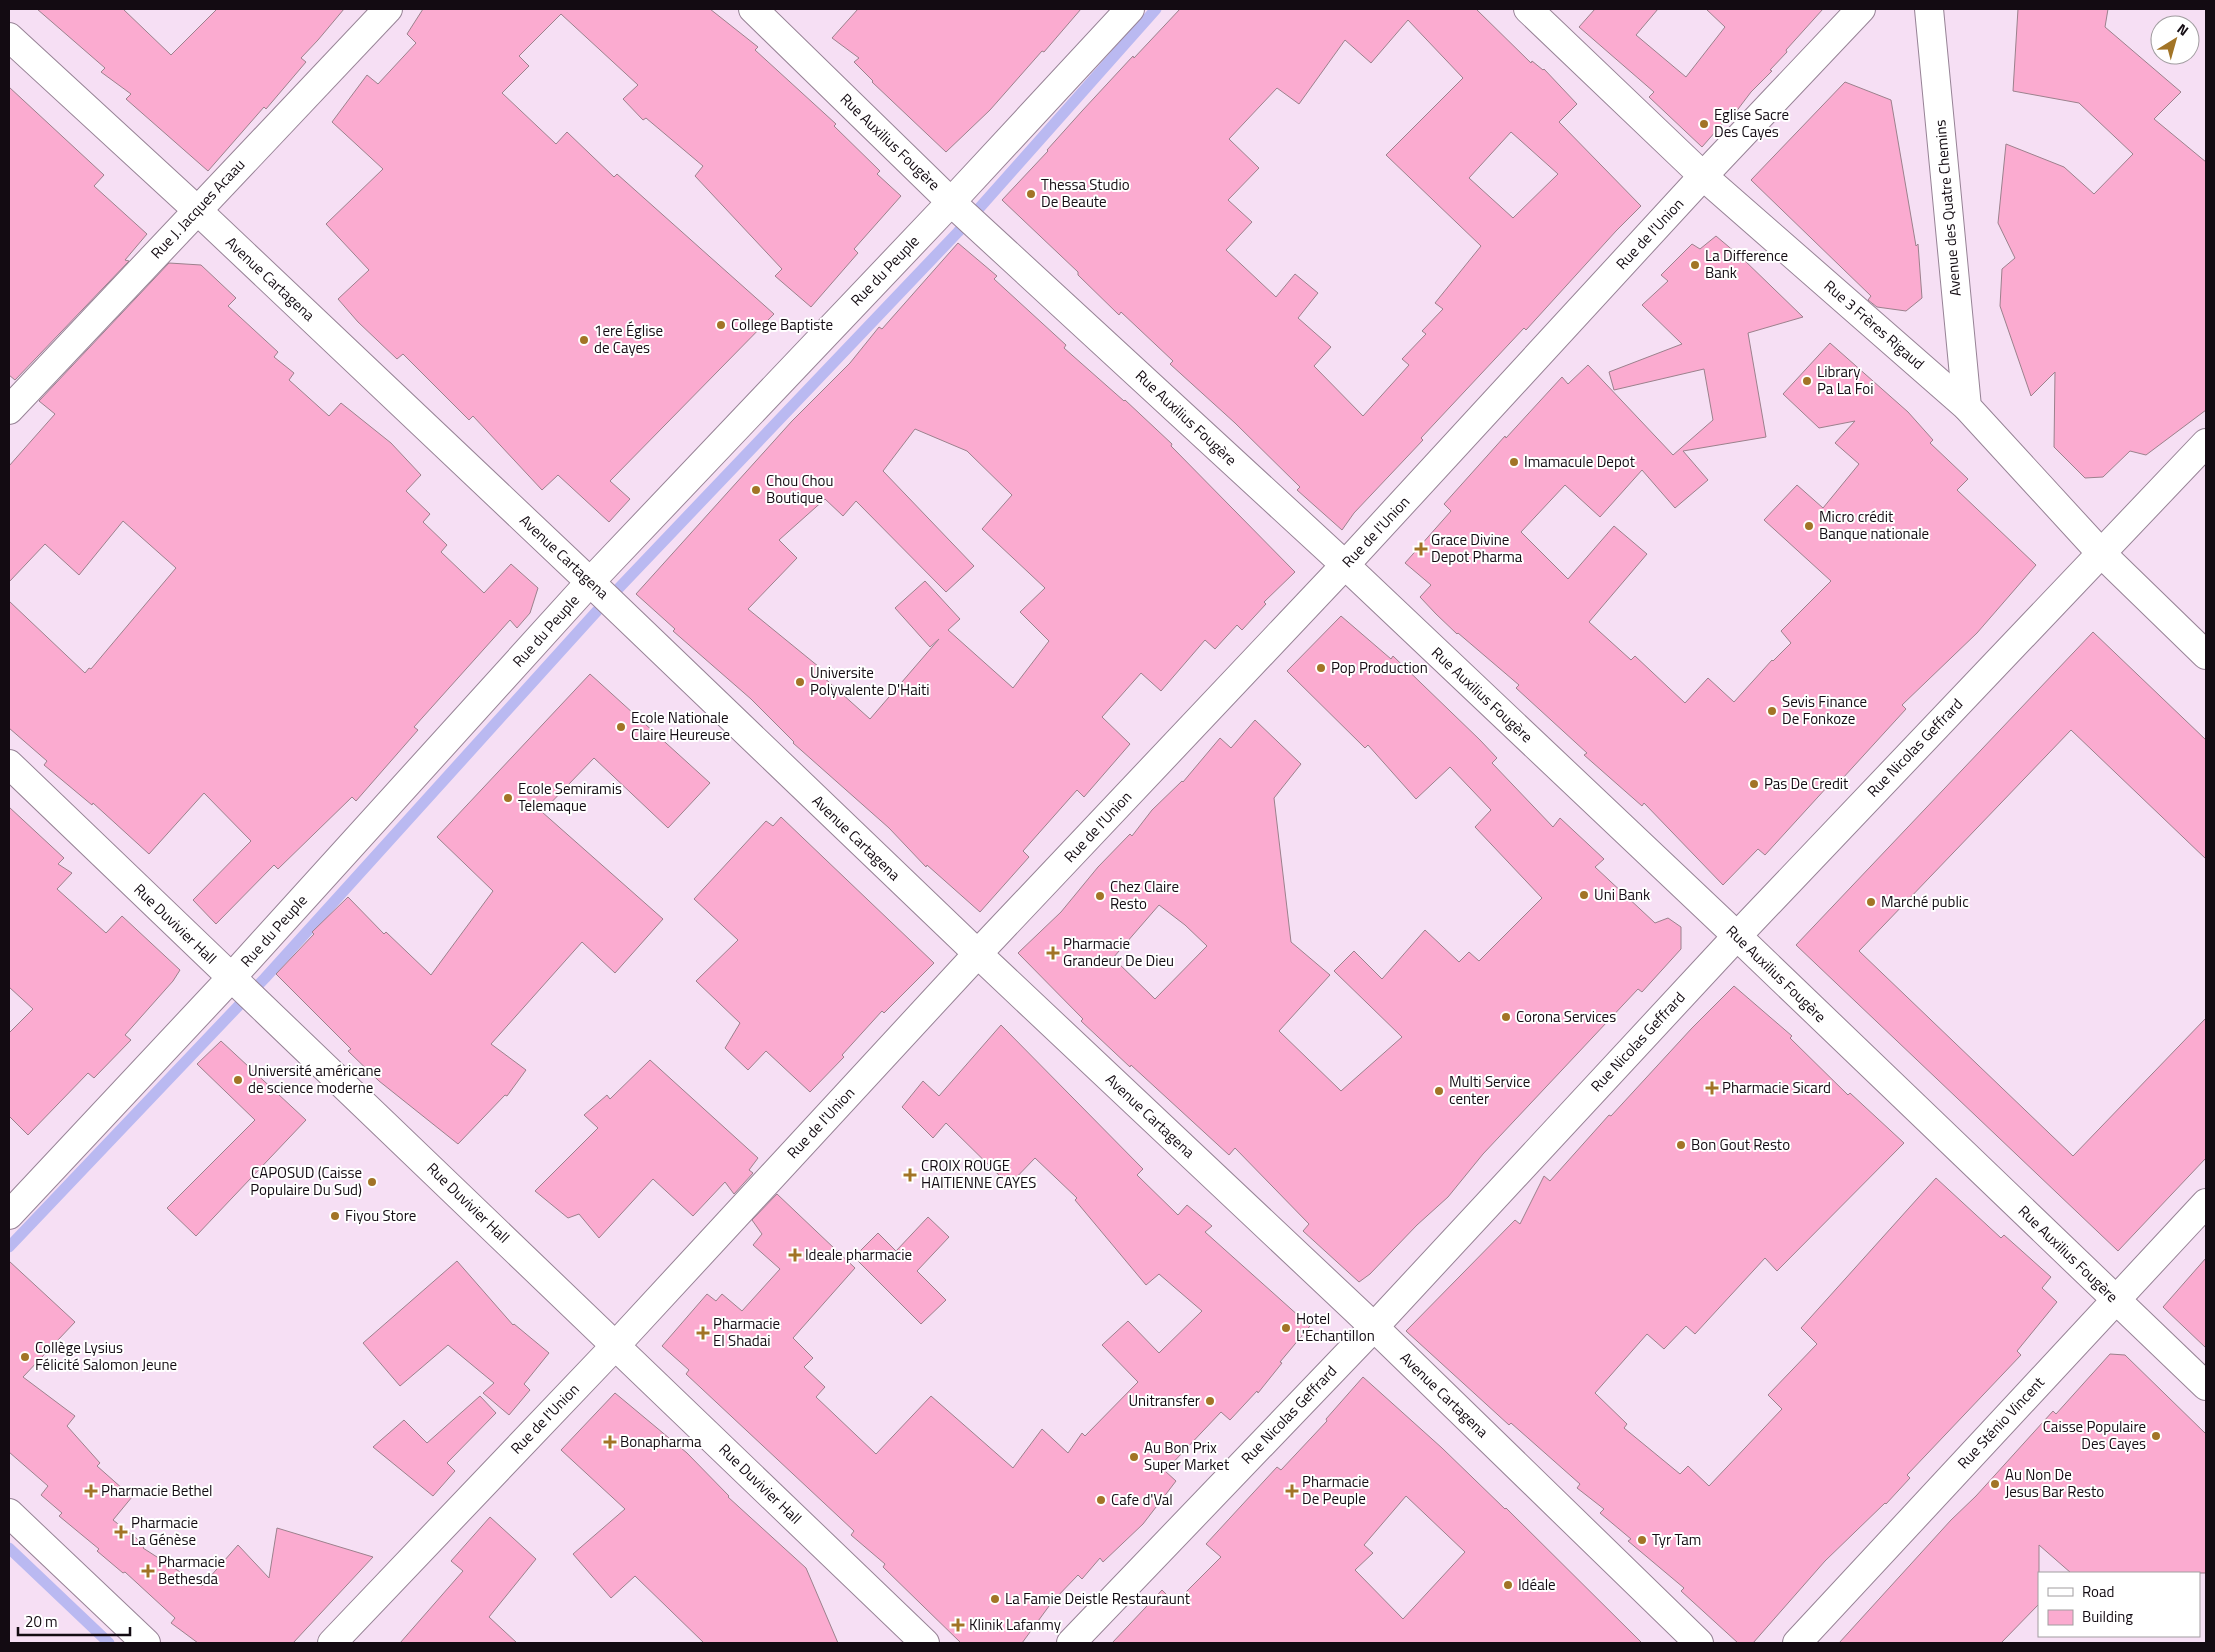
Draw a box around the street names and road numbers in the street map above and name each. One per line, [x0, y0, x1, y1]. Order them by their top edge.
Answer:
street label: Rue Auxilius Fougère [835, 88, 946, 196]
street label: Avenue des Quatre Chemins [1928, 119, 1967, 297]
street label: Rue J. Jacques Acaau [145, 154, 250, 264]
street label: Rue de l'Union [1610, 193, 1689, 275]
street label: Rue du Peuple [845, 230, 924, 311]
street label: Avenue Cartagena [221, 231, 320, 326]
street label: Rue 3 Frères Rigaud [1819, 274, 1930, 375]
street label: Rue Auxilius Fougère [1130, 364, 1242, 471]
street label: Rue de l'Union [1336, 491, 1415, 573]
street label: Avenue Cartagena [515, 509, 614, 604]
street label: Rue du Peuple [507, 589, 584, 672]
street label: Rue Auxilius Fougère [1426, 641, 1538, 748]
street label: Rue Nicolas Geffrard [1861, 693, 1968, 802]
street label: Rue de l'Union [1058, 786, 1137, 868]
street label: Avenue Cartagena [807, 790, 906, 886]
street label: Rue Duvivier Hall [129, 878, 222, 969]
street label: Rue du Peuple [235, 889, 312, 972]
street label: Rue Auxilius Fougère [1721, 920, 1832, 1028]
street label: Rue Nicolas Geffrard [1585, 986, 1690, 1097]
street label: Avenue Cartagena [1101, 1068, 1200, 1163]
street label: Rue de l'Union [781, 1082, 860, 1164]
street label: Rue Duvivier Hall [422, 1157, 515, 1248]
street label: Rue Auxilius Fougère [2013, 1200, 2124, 1308]
street label: Avenue Cartagena [1395, 1347, 1494, 1443]
street label: Rue Nicolas Geffrard [1235, 1360, 1342, 1469]
street label: Rue Sténio Vincent [1952, 1371, 2050, 1474]
street label: Rue de l'Union [505, 1378, 584, 1459]
street label: Rue Duvivier Hall [714, 1438, 807, 1529]

